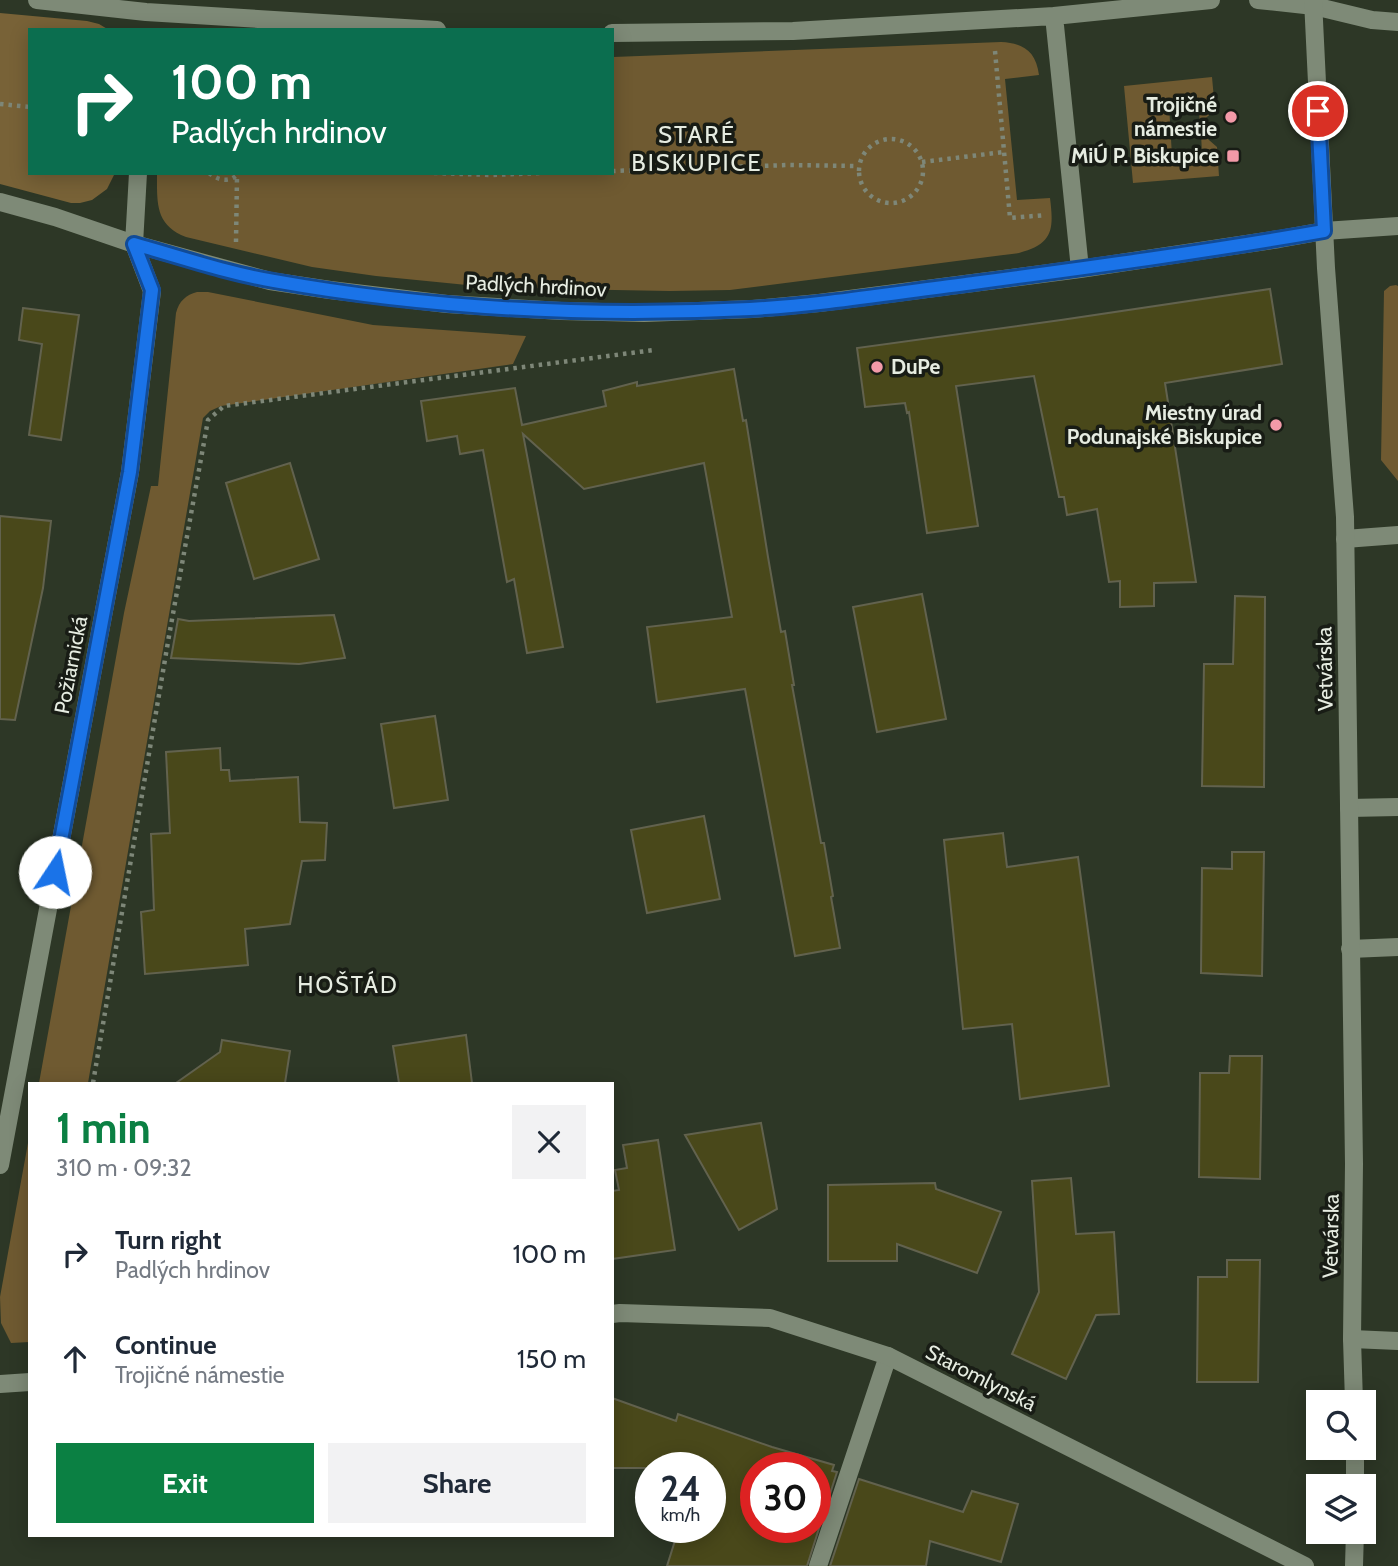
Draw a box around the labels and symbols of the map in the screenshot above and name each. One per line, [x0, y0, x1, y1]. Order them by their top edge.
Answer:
pin [1288, 81, 1348, 141]
place label: Trojičné námestie [1134, 92, 1217, 141]
marker: Trojičné námestie [1223, 109, 1239, 125]
district label: STARÉ BISKUPICE [631, 120, 763, 177]
place label: MiÚ P. Biskupice [1071, 143, 1219, 168]
marker: MiÚ P. Biskupice [1225, 148, 1241, 164]
street label: Padlých hrdinov [465, 269, 608, 302]
place label: DuPe [891, 354, 941, 379]
marker: DuPe [869, 359, 885, 375]
place label: Miestny úrad Podunajské Biskupice [1067, 400, 1262, 449]
marker: Miestny úrad Podunajské Biskupice [1268, 417, 1284, 433]
street label: Požiarnická [49, 614, 92, 716]
street label: Vetvárska [1311, 627, 1338, 711]
position arrow [18, 835, 92, 909]
district label: HOŠTÁD [297, 970, 399, 999]
street label: Vetvárska [1317, 1194, 1344, 1278]
street label: Staromlynská [922, 1339, 1041, 1416]
speed limit sign: 30 [740, 1452, 831, 1543]

